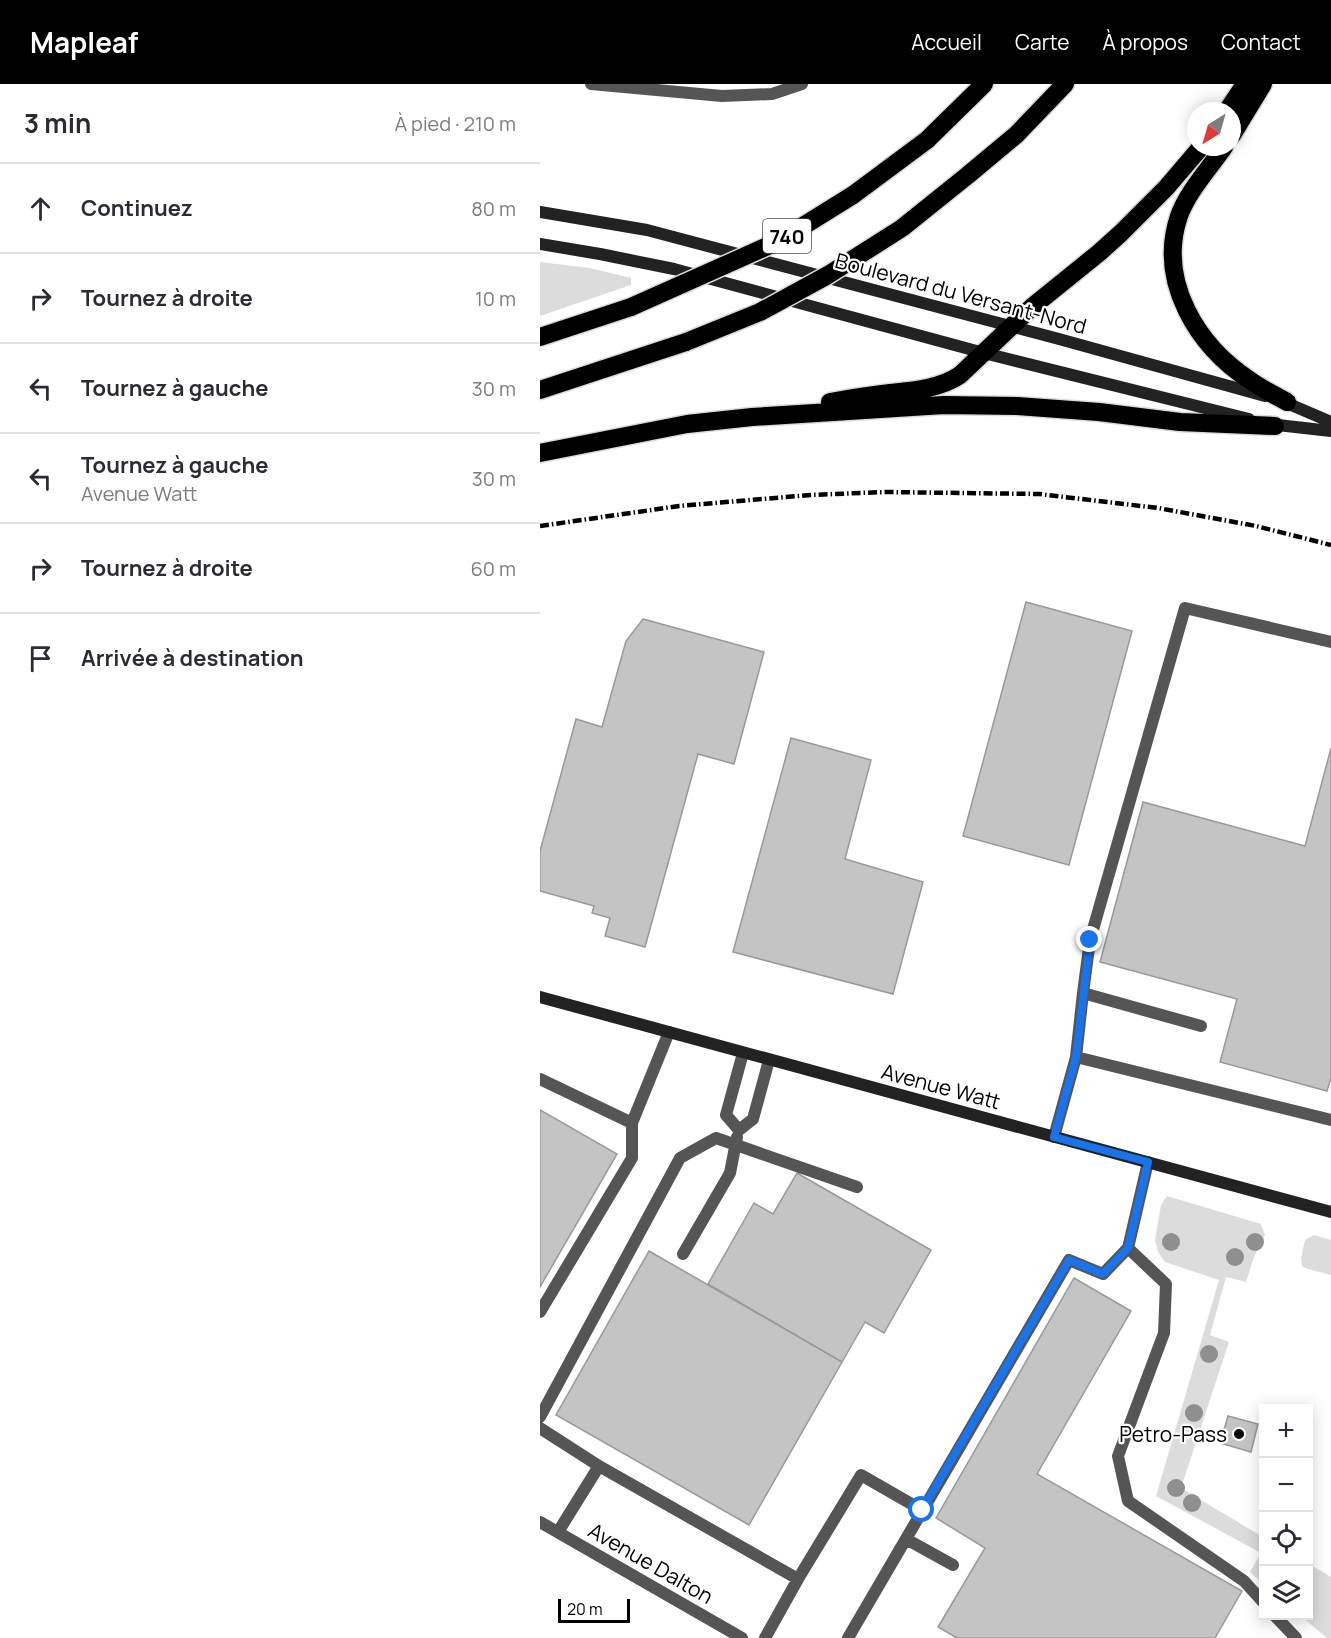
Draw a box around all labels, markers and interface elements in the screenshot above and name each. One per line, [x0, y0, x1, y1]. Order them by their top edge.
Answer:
text: Mapleaf [30, 23, 138, 61]
text: Accueil [911, 28, 982, 56]
text: Carte [1015, 28, 1069, 56]
text: À propos [1102, 28, 1188, 56]
text: Contact [1221, 28, 1301, 56]
north arrow [1187, 102, 1241, 156]
text: 3 min [24, 105, 91, 141]
text: À pied · 210 m [394, 110, 516, 137]
icon: ahead [24, 192, 57, 225]
text: Continuez [81, 193, 193, 223]
text: 80 m [471, 195, 516, 222]
road number: 740 [763, 219, 811, 253]
street label: Boulevard du Versant-Nord [832, 246, 1090, 340]
icon: right [24, 282, 57, 315]
text: Tournez à droite [81, 283, 253, 313]
text: 10 m [475, 285, 516, 312]
icon: left [24, 372, 57, 405]
text: Tournez à gauche [81, 373, 268, 403]
text: 30 m [472, 375, 516, 402]
text: Tournez à gauche [81, 450, 268, 480]
icon: left [24, 462, 57, 495]
text: 30 m [472, 465, 516, 492]
text: Avenue Watt [81, 480, 197, 507]
icon: right [24, 552, 57, 585]
text: Tournez à droite [81, 553, 253, 583]
text: 60 m [470, 555, 516, 582]
icon: arrive [24, 642, 57, 675]
text: Arrivée à destination [81, 643, 304, 673]
route end [1076, 926, 1102, 952]
street label: Avenue Watt [878, 1057, 1004, 1115]
map controls [1259, 1404, 1313, 1620]
button: + [1259, 1404, 1313, 1458]
place label: Petro-Pass [1119, 1420, 1227, 1448]
marker: Petro-Pass [1232, 1427, 1246, 1441]
button: − [1259, 1458, 1313, 1512]
route start [908, 1496, 934, 1522]
button: locate [1259, 1512, 1313, 1566]
street label: Avenue Dalton [584, 1516, 718, 1610]
button: layers [1259, 1566, 1313, 1620]
scale bar [558, 1596, 630, 1624]
text: 20 m [567, 1598, 603, 1620]

